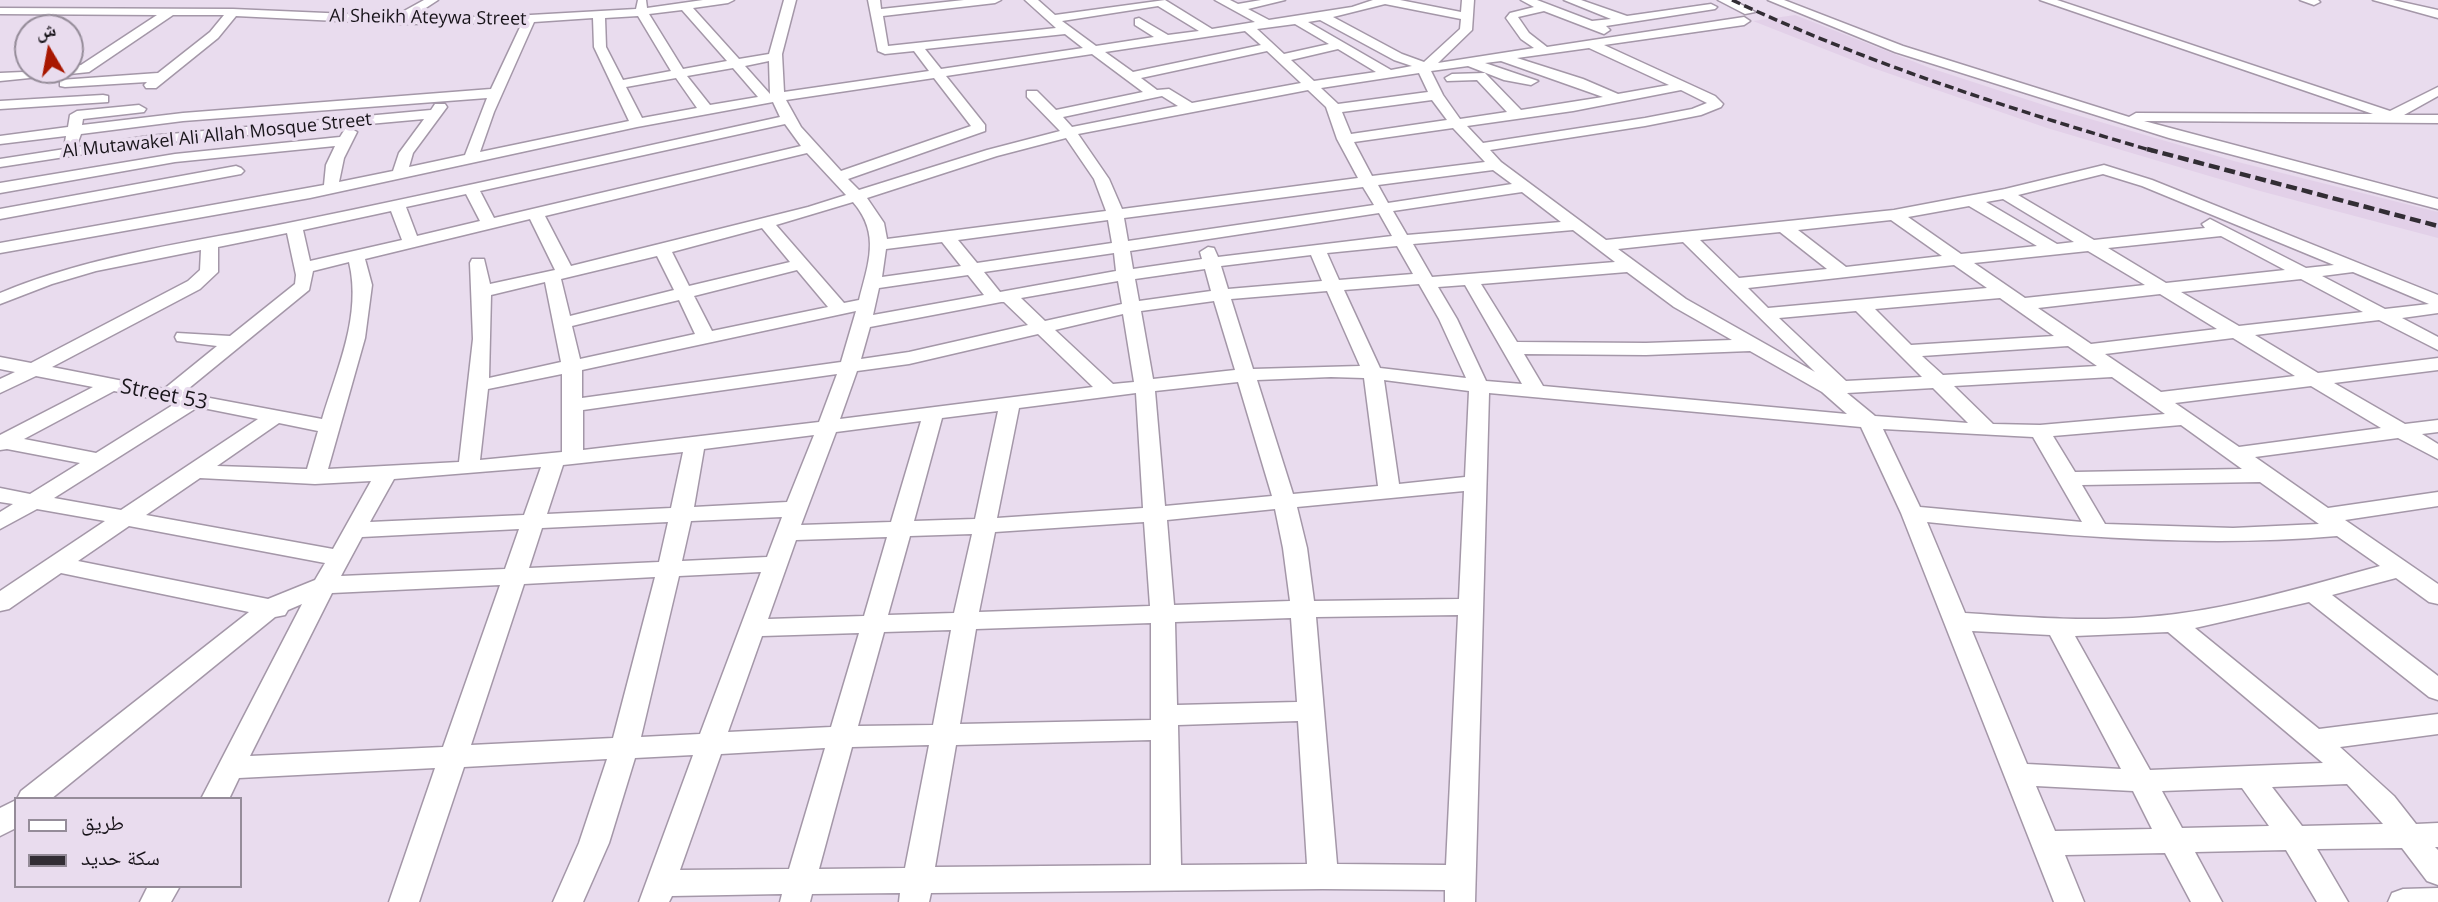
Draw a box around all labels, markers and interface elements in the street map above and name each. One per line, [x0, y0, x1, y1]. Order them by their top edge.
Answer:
street label: Al Sheikh Ateywa Street [329, 5, 527, 31]
north arrow [14, 14, 84, 84]
text: ش [34, 16, 58, 45]
street label: Al Mutawakel Ali Allah Mosque Street [61, 109, 373, 163]
street label: Street 53 [118, 374, 210, 416]
legend [14, 797, 242, 888]
text: طريق [81, 808, 124, 836]
text: سكة حديد [81, 843, 160, 871]

